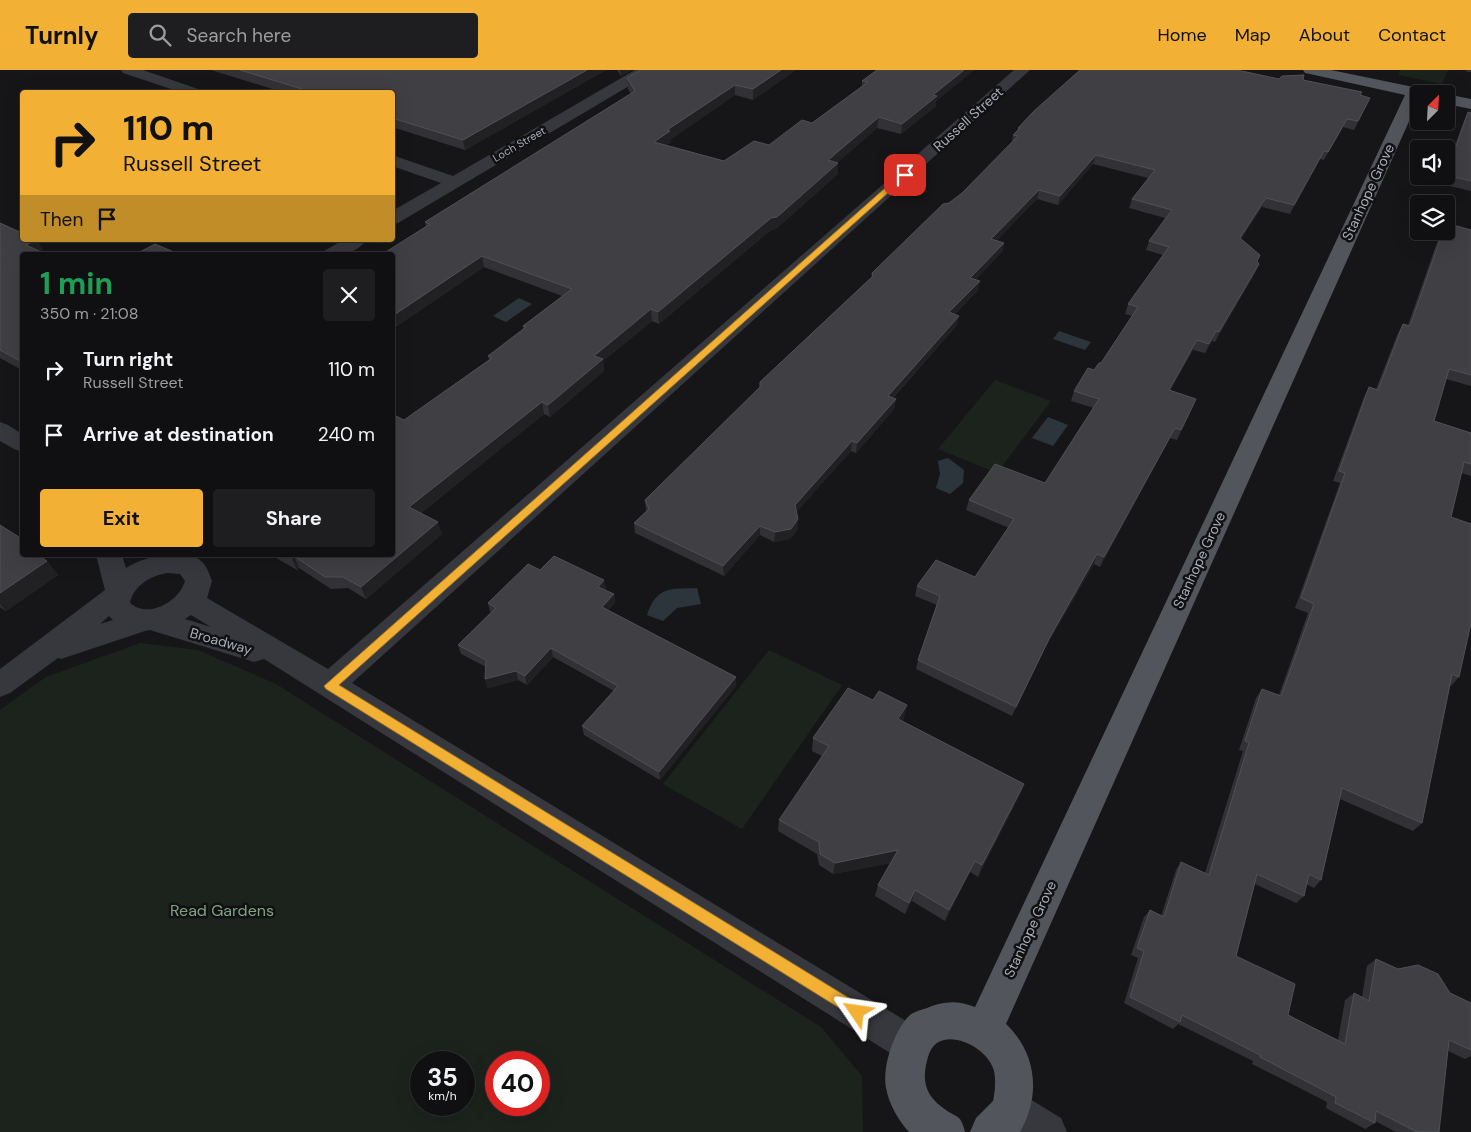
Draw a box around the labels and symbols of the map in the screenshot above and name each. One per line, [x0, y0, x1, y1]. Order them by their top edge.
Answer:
street label: Russell Street [929, 83, 1007, 155]
north arrow [1410, 85, 1455, 130]
street label: Loch Street [490, 123, 548, 165]
street label: Stanhope Grove [1338, 141, 1398, 243]
pin [884, 154, 926, 196]
street label: Stanhope Grove [1169, 509, 1229, 611]
street label: Broadway [188, 624, 254, 658]
street label: Stanhope Grove [1000, 878, 1060, 980]
park label: Read Gardens [170, 900, 274, 921]
position arrow [830, 985, 882, 1037]
speed limit sign: 40 [485, 1051, 550, 1116]

